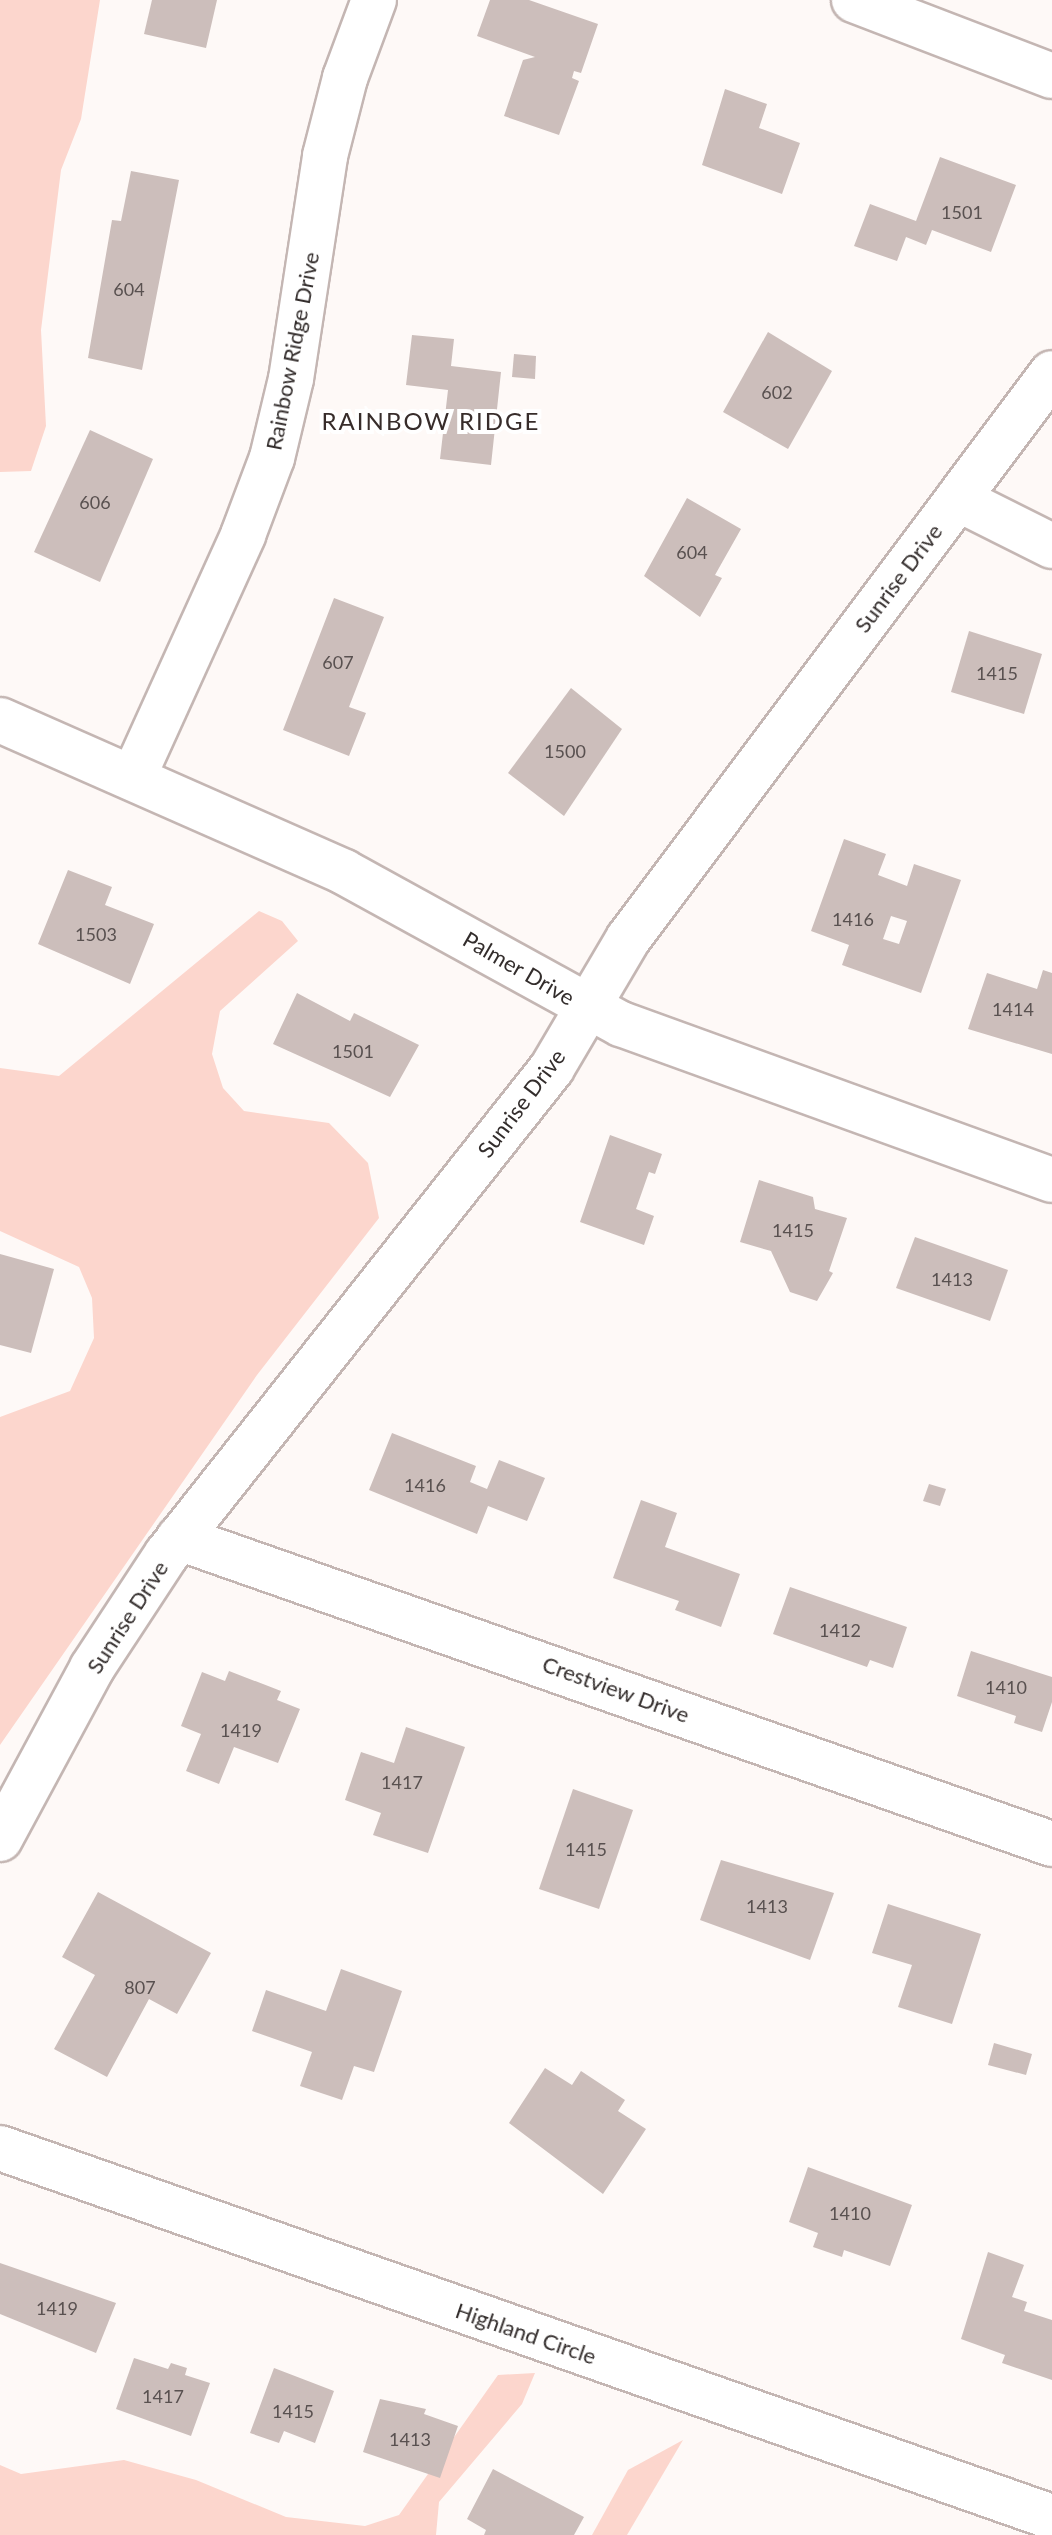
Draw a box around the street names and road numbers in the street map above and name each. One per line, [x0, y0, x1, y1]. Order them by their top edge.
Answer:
street label: Rainbow Ridge Drive [260, 249, 324, 453]
street label: Sunrise Drive [849, 519, 947, 637]
street label: Palmer Drive [458, 925, 580, 1011]
street label: Sunrise Drive [472, 1044, 570, 1162]
street label: Sunrise Drive [81, 1556, 173, 1678]
street label: Crestview Drive [539, 1650, 693, 1728]
street label: Highland Circle [452, 2297, 600, 2369]

